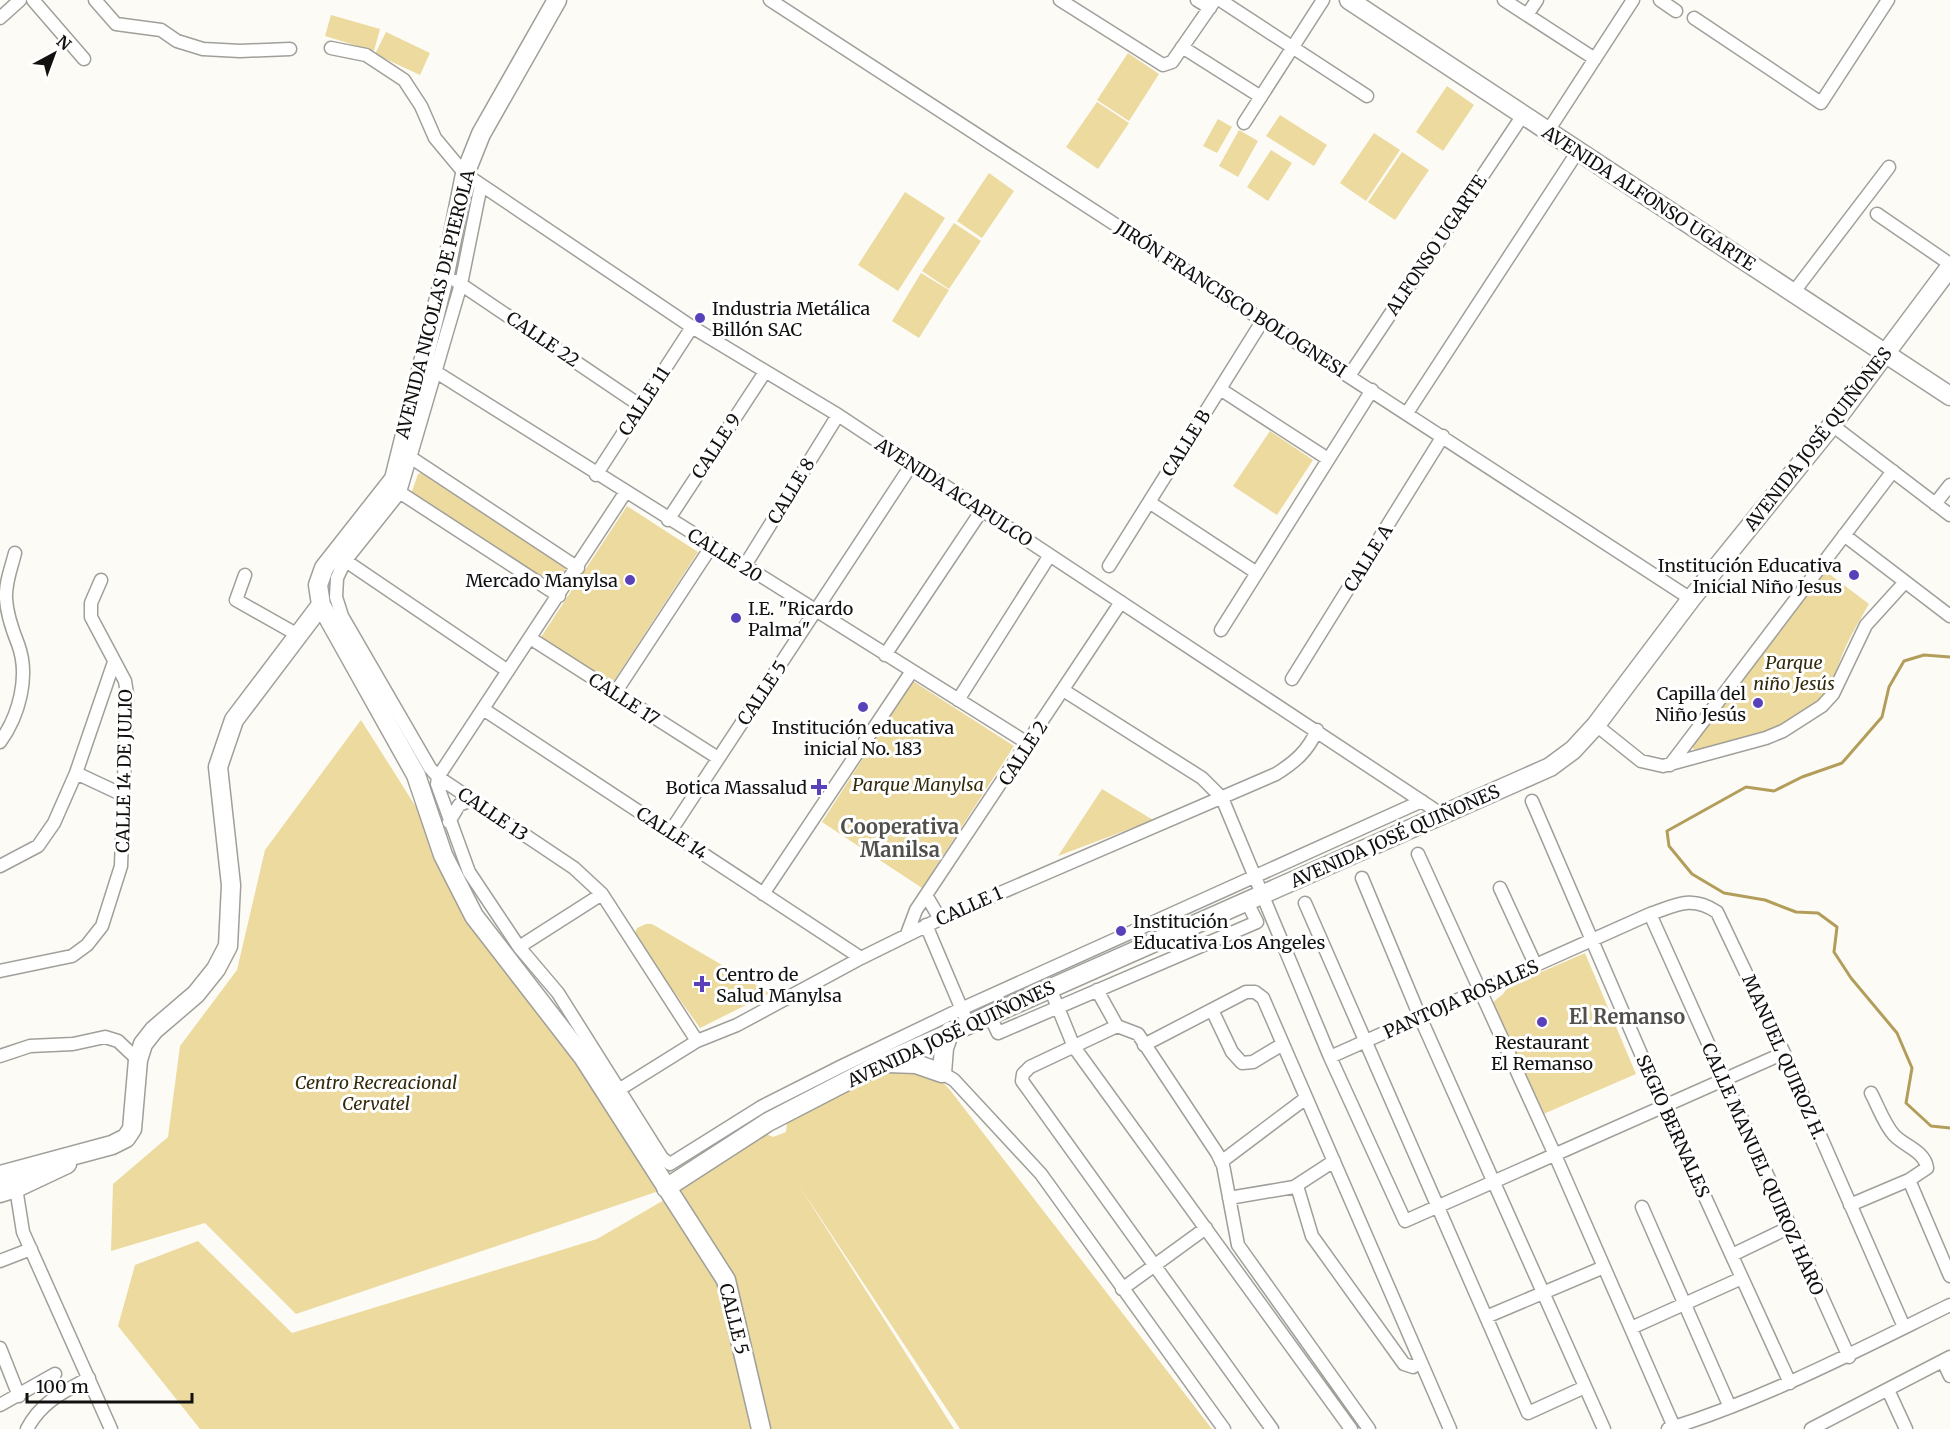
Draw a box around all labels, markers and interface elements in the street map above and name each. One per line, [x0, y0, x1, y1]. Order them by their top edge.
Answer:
north arrow [24, 24, 84, 84]
text: N [53, 31, 75, 55]
street label: AVENIDA ALFONSO UGARTE [1537, 120, 1760, 276]
street label: AVENIDA NICOLAS DE PIEROLA [390, 167, 480, 442]
street label: ALFONSO UGARTE [1380, 170, 1492, 320]
street label: JIRÓN FRANCISCO BOLOGNESI [1110, 215, 1351, 382]
place label: Industria Metálica Billón SAC [712, 297, 871, 341]
street label: CALLE 22 [502, 306, 584, 372]
marker: Industria Metálica Billón SAC [693, 311, 707, 325]
street label: AVENIDA JOSÉ QUIÑONES [1739, 342, 1897, 536]
street label: CALLE 11 [613, 362, 675, 440]
street label: CALLE B [1157, 405, 1215, 481]
street label: CALLE 9 [686, 409, 746, 483]
street label: AVENIDA ACAPULCO [870, 432, 1037, 551]
street label: CALLE 8 [762, 454, 820, 528]
street label: CALLE A [1338, 520, 1398, 596]
street label: CALLE 20 [683, 523, 767, 587]
place label: Institución Educativa Inicial Niño Jesus [1658, 554, 1842, 598]
marker: Institución Educativa Inicial Niño Jesus [1847, 568, 1861, 582]
place label: Mercado Manylsa [465, 569, 618, 592]
marker: Mercado Manylsa [623, 573, 637, 587]
place label: I.E. "Ricardo Palma" [748, 597, 853, 641]
marker: I.E. "Ricardo Palma" [729, 611, 743, 625]
park label: Parque niño Jesús [1753, 651, 1835, 695]
street label: CALLE 5 [732, 656, 792, 730]
street label: CALLE 17 [584, 668, 664, 730]
place label: Capilla del Niño Jesús [1655, 682, 1746, 726]
street label: CALLE 14 DE JULIO [111, 689, 137, 853]
marker: Capilla del Niño Jesús [1751, 696, 1765, 710]
marker: Institución educativa inicial No. 183 [856, 700, 870, 714]
place label: Institución educativa inicial No. 183 [772, 716, 955, 760]
street label: CALLE 2 [994, 716, 1052, 790]
park label: Parque Manylsa [852, 773, 984, 796]
place label: Botica Massalud [665, 776, 807, 799]
street label: AVENIDA JOSÉ QUIÑONES [1286, 779, 1504, 893]
marker: Botica Massalud [812, 780, 826, 794]
street label: CALLE 13 [453, 782, 533, 846]
street label: CALLE 14 [632, 801, 712, 865]
district label: Cooperativa Manilsa [841, 814, 959, 862]
street label: CALLE 1 [932, 881, 1006, 931]
place label: Institución Educativa Los Angeles [1133, 910, 1325, 954]
marker: Institución Educativa Los Angeles [1114, 924, 1128, 938]
street label: PANTOJA ROSALES [1380, 954, 1542, 1043]
place label: Centro de Salud Manylsa [716, 963, 842, 1007]
street label: MANUEL QUIROZ H. [1737, 971, 1831, 1143]
marker: Centro de Salud Manylsa [693, 975, 711, 993]
street label: AVENIDA JOSÉ QUIÑONES [843, 976, 1059, 1093]
district label: El Remanso [1569, 1004, 1685, 1029]
marker: Restaurant El Remanso [1535, 1015, 1549, 1029]
place label: Restaurant El Remanso [1491, 1031, 1593, 1075]
street label: CALLE MANUEL QUIROZ HARO [1697, 1039, 1829, 1299]
street label: SEGIO BERNALES [1631, 1051, 1715, 1201]
park label: Centro Recreacional Cervatel [295, 1071, 457, 1115]
street label: CALLE 5 [714, 1281, 754, 1357]
scale bar [27, 1366, 192, 1404]
text: 100 m [36, 1375, 89, 1398]

